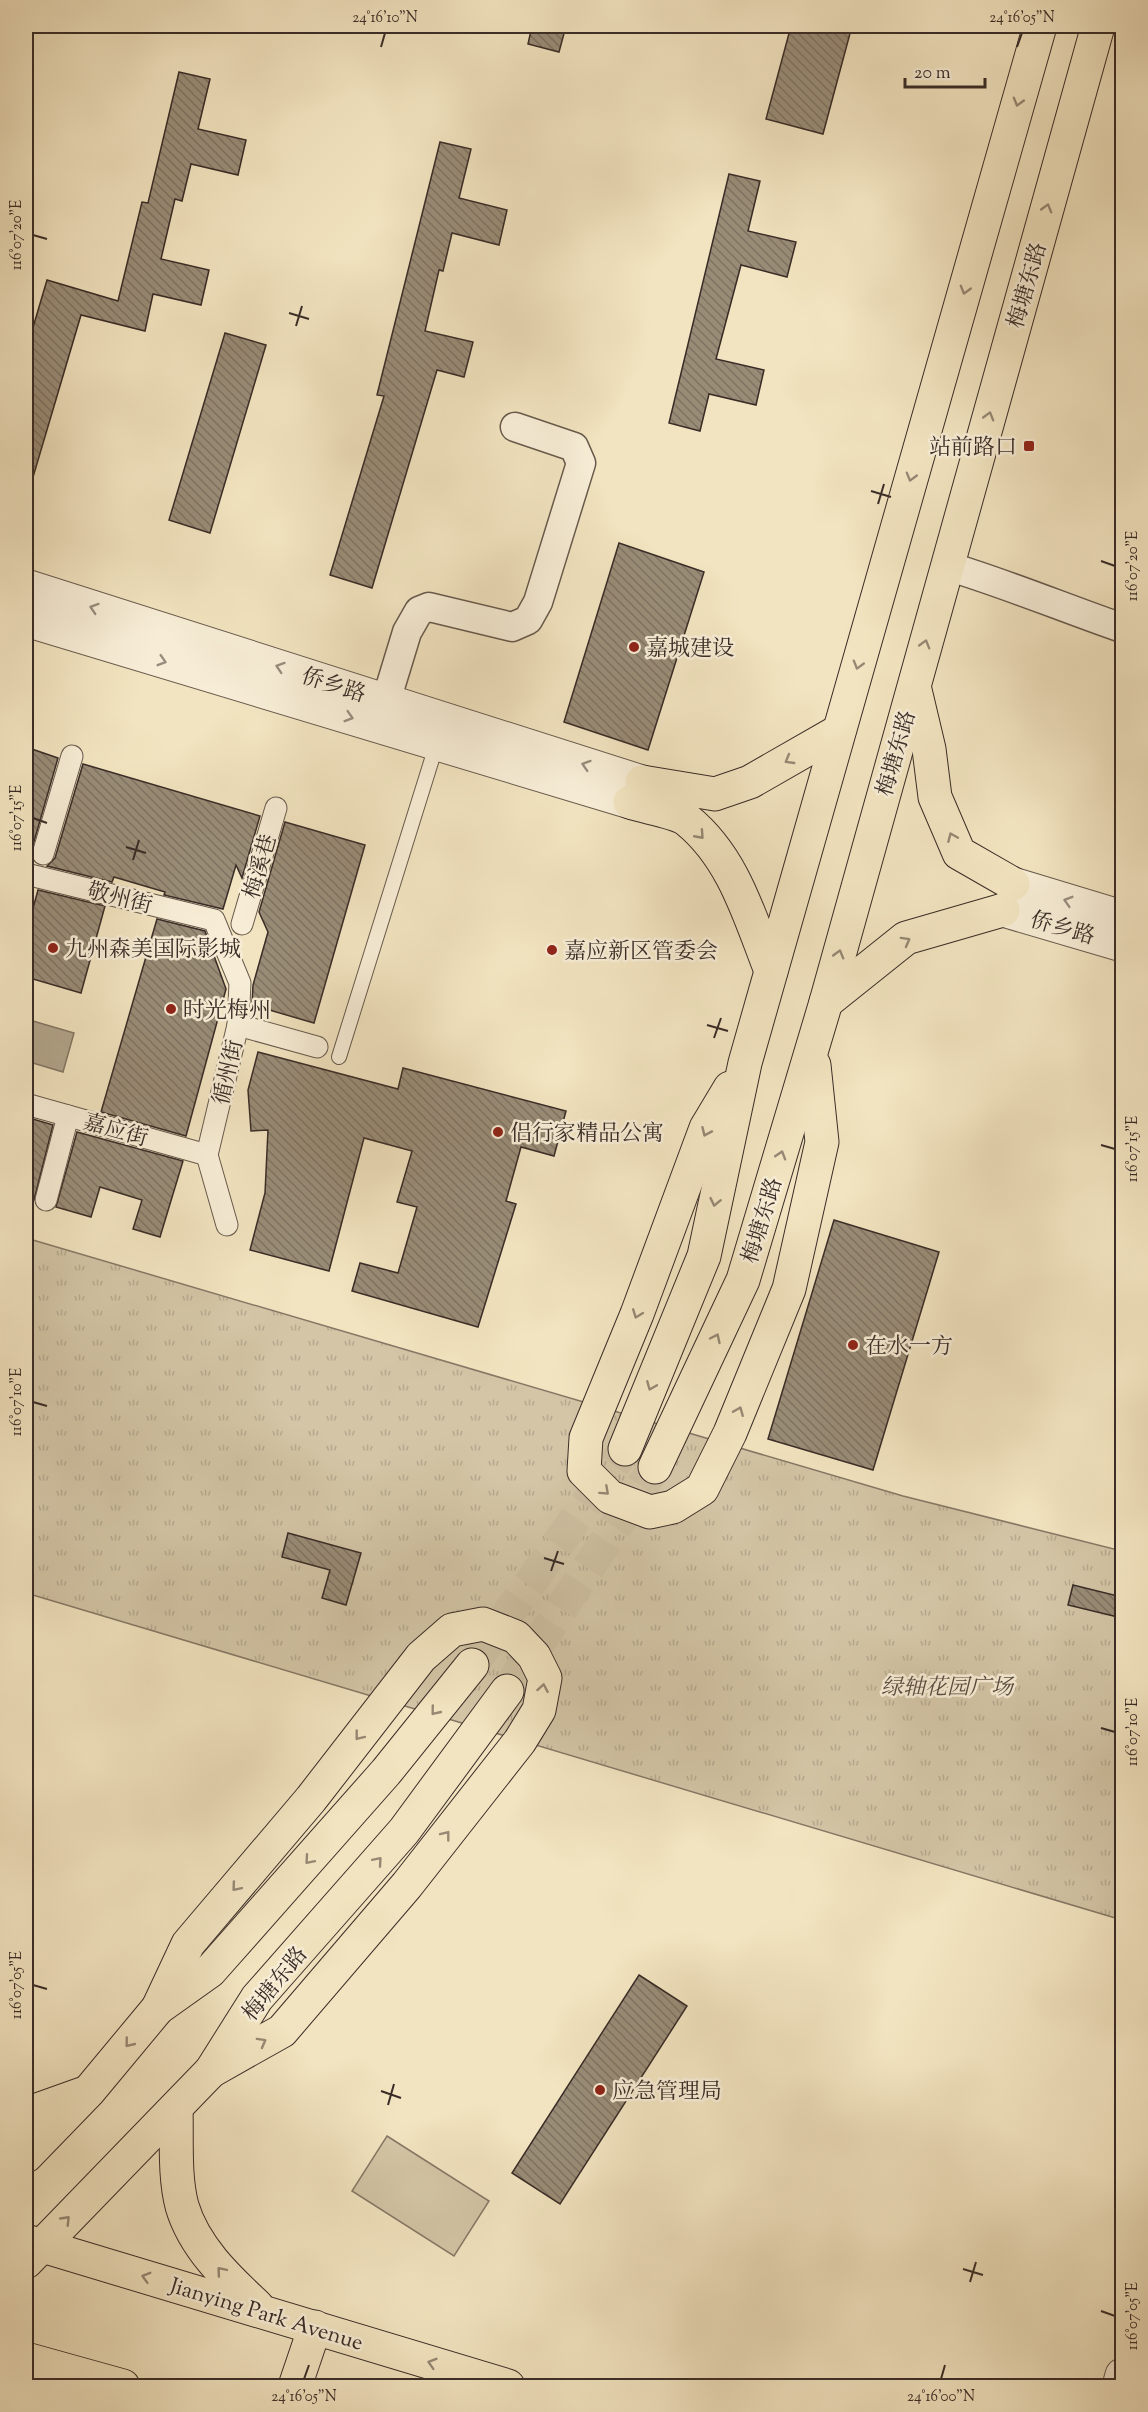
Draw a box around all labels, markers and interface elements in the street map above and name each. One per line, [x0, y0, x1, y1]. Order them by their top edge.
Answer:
text: 24°16'10"N [352, 8, 418, 29]
text: 24°16'05"N [989, 8, 1055, 29]
scale bar [905, 51, 984, 89]
text: 20 m [914, 61, 951, 87]
one-way arrow [1013, 96, 1025, 107]
text: 116°07'20"E [7, 200, 28, 270]
one-way arrow [1040, 203, 1052, 214]
street label: 梅塘东路 [1001, 239, 1056, 333]
one-way arrow [960, 284, 972, 294]
one-way arrow [982, 411, 994, 422]
place label: 站前路口 [929, 433, 1017, 465]
marker: 站前路口 [1022, 439, 1036, 453]
one-way arrow [906, 472, 919, 482]
text: 116°07'20"E [1123, 531, 1144, 601]
one-way arrow [89, 603, 100, 615]
place label: 嘉城建设 [646, 634, 734, 666]
marker: 嘉城建设 [627, 640, 641, 654]
one-way arrow [918, 640, 931, 650]
one-way arrow [156, 654, 167, 666]
one-way arrow [853, 659, 865, 670]
street label: 侨乡路 [297, 661, 369, 712]
one-way arrow [275, 662, 286, 674]
street label: 梅塘东路 [870, 707, 925, 801]
one-way arrow [343, 710, 354, 722]
one-way arrow [785, 753, 795, 764]
one-way arrow [581, 759, 592, 772]
text: 116°07'15"E [7, 785, 28, 851]
one-way arrow [693, 828, 704, 839]
street label: 梅溪巷 [237, 831, 286, 903]
one-way arrow [947, 832, 959, 843]
street label: 敬州街 [83, 876, 155, 923]
one-way arrow [1063, 896, 1074, 908]
street label: 侨乡路 [1026, 905, 1098, 954]
place label: 九州森美国际影城 [65, 935, 241, 967]
place label: 嘉应新区管委会 [564, 937, 718, 969]
one-way arrow [900, 937, 910, 948]
marker: 九州森美国际影城 [46, 941, 60, 955]
marker: 嘉应新区管委会 [545, 943, 559, 957]
one-way arrow [832, 949, 845, 959]
place label: 时光梅州 [183, 996, 271, 1028]
marker: 时光梅州 [164, 1002, 178, 1016]
street label: 循州街 [207, 1037, 253, 1108]
street label: 嘉应街 [79, 1107, 151, 1156]
text: 116°07'15"E [1123, 1116, 1144, 1182]
place label: 侣行家精品公寓 [510, 1119, 664, 1151]
marker: 侣行家精品公寓 [491, 1125, 505, 1139]
one-way arrow [701, 1126, 713, 1137]
one-way arrow [774, 1150, 786, 1160]
street label: 梅塘东路 [736, 1174, 792, 1268]
one-way arrow [709, 1197, 722, 1207]
one-way arrow [632, 1308, 644, 1319]
place label: 在水一方 [865, 1332, 953, 1364]
one-way arrow [708, 1333, 720, 1344]
marker: 在水一方 [846, 1338, 860, 1352]
text: 116°07'10"E [7, 1368, 28, 1436]
one-way arrow [646, 1379, 658, 1390]
one-way arrow [732, 1406, 744, 1417]
one-way arrow [598, 1484, 608, 1495]
park label: 绿轴花园广场 [881, 1673, 1015, 1705]
one-way arrow [536, 1683, 549, 1693]
text: 116°07'10"E [1123, 1698, 1144, 1766]
one-way arrow [431, 1704, 442, 1715]
one-way arrow [356, 1730, 367, 1741]
one-way arrow [439, 1831, 450, 1842]
one-way arrow [305, 1853, 316, 1863]
one-way arrow [371, 1857, 382, 1868]
one-way arrow [232, 1880, 243, 1891]
street label: 梅塘东路 [236, 1941, 316, 2029]
text: 116°07'05"E [7, 1951, 28, 2019]
one-way arrow [126, 2036, 137, 2047]
one-way arrow [256, 2038, 266, 2049]
place label: 应急管理局 [612, 2077, 722, 2109]
marker: 应急管理局 [593, 2083, 607, 2097]
one-way arrow [59, 2217, 70, 2228]
one-way arrow [217, 2266, 228, 2277]
street label: Jianying Park Avenue [164, 2271, 367, 2361]
one-way arrow [141, 2272, 152, 2284]
text: 116°07'05"E [1123, 2282, 1144, 2350]
one-way arrow [427, 2358, 438, 2370]
text: 24°16'05"N [271, 2387, 337, 2408]
text: 24°16'00"N [907, 2387, 975, 2408]

